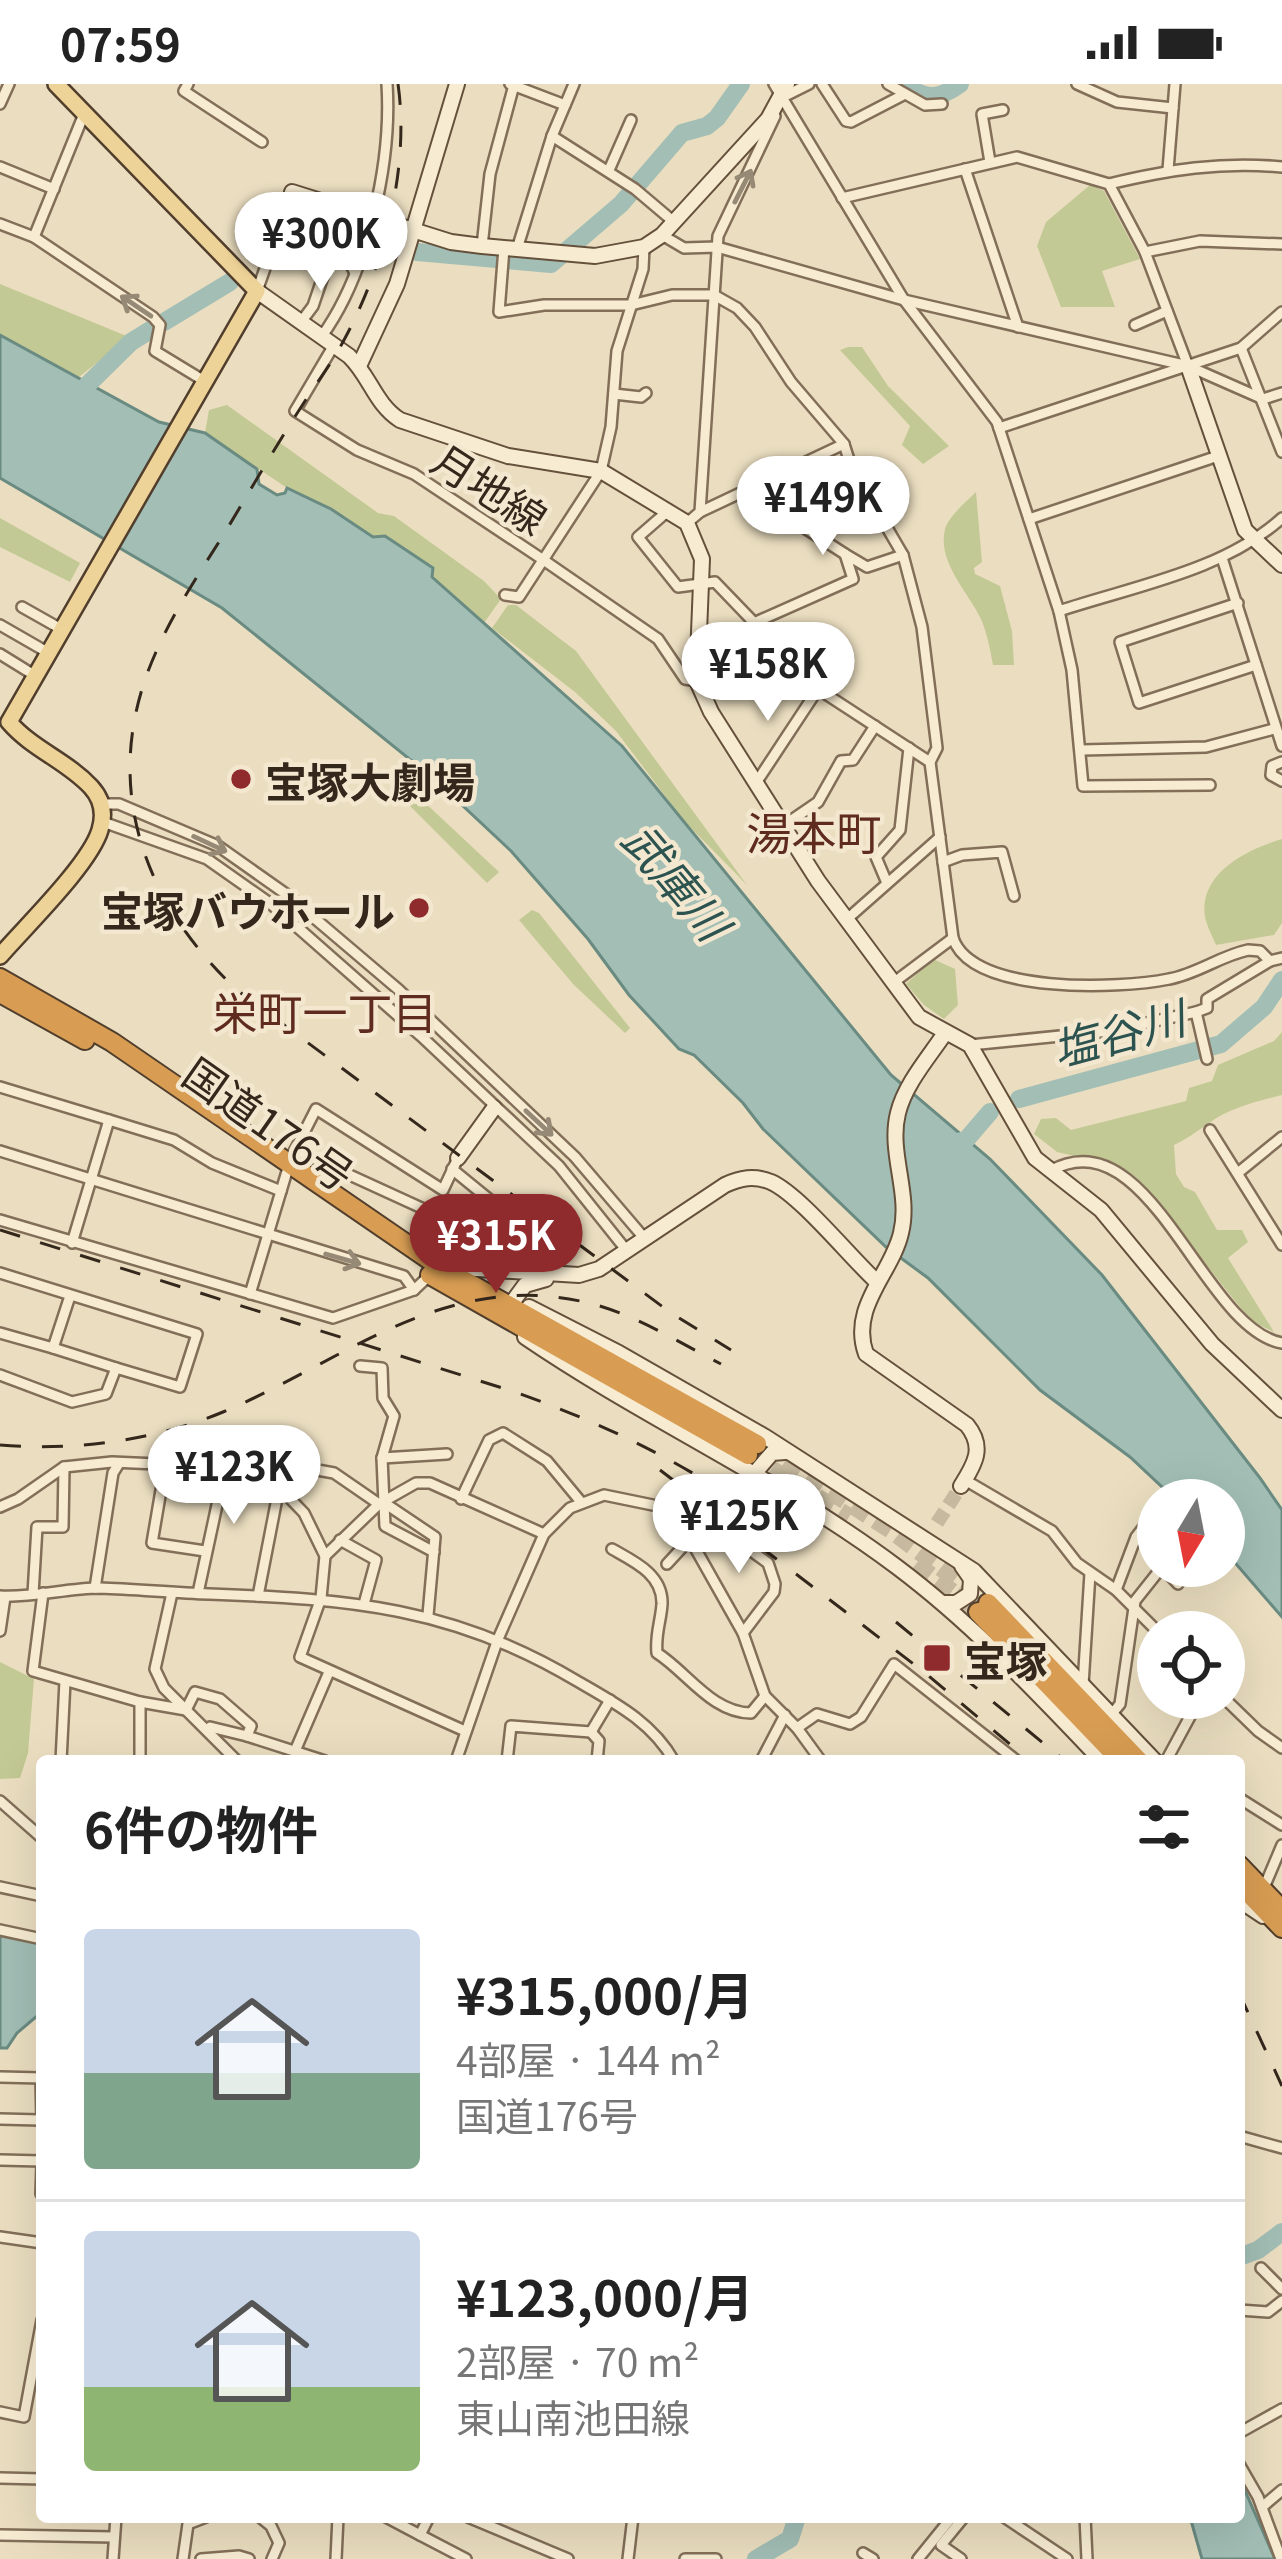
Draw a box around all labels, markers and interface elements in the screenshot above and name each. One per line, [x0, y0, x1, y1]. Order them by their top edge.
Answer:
text: 07:59 [60, 10, 181, 75]
one-way arrow [733, 169, 756, 204]
pin: ¥300K [237, 192, 405, 294]
text: ¥300K [262, 203, 380, 259]
one-way arrow [120, 293, 153, 318]
street label: 月地線 [422, 427, 560, 547]
pin: ¥149K [739, 456, 907, 558]
text: ¥149K [764, 467, 882, 523]
pin: ¥158K [684, 622, 852, 724]
text: ¥158K [709, 633, 827, 689]
place label: 宝塚大劇場 [265, 749, 475, 810]
marker: 宝塚大劇場 [228, 766, 254, 792]
district label: 湯本町 [746, 798, 882, 863]
water label: 武庫川 [610, 807, 749, 956]
one-way arrow [192, 835, 228, 857]
place label: 宝塚バウホール [101, 878, 395, 939]
marker: 宝塚バウホール [406, 895, 432, 921]
district label: 栄町一丁目 [212, 978, 438, 1043]
water label: 塩谷川 [1044, 981, 1195, 1080]
street label: 国道176号 [172, 1041, 368, 1203]
one-way arrow [524, 1108, 553, 1136]
pin: ¥315K [412, 1194, 580, 1296]
text: ¥315K [437, 1205, 555, 1261]
one-way arrow [323, 1249, 361, 1271]
pin: ¥123K [150, 1425, 318, 1527]
text: ¥123K [175, 1436, 293, 1492]
pin: ¥125K [655, 1474, 823, 1576]
north arrow [1137, 1479, 1245, 1587]
map controls [1137, 1479, 1245, 1719]
text: ¥125K [680, 1485, 798, 1541]
button: locate [1137, 1611, 1245, 1719]
place label: 宝塚 [964, 1628, 1048, 1689]
marker: 宝塚 [921, 1642, 953, 1674]
text: 6件の物件 [84, 1790, 318, 1864]
icon: filters [1131, 1794, 1197, 1860]
text: ¥315,000/月 [456, 1956, 754, 2030]
icon: home [180, 1977, 324, 2121]
text: 4部屋 · 144 m² [456, 2030, 721, 2086]
text: 国道176号 [456, 2086, 638, 2142]
text: ¥123,000/月 [456, 2258, 754, 2332]
icon: home [180, 2279, 324, 2423]
text: 2部屋 · 70 m² [456, 2332, 699, 2388]
text: 東山南池田線 [456, 2388, 690, 2444]

